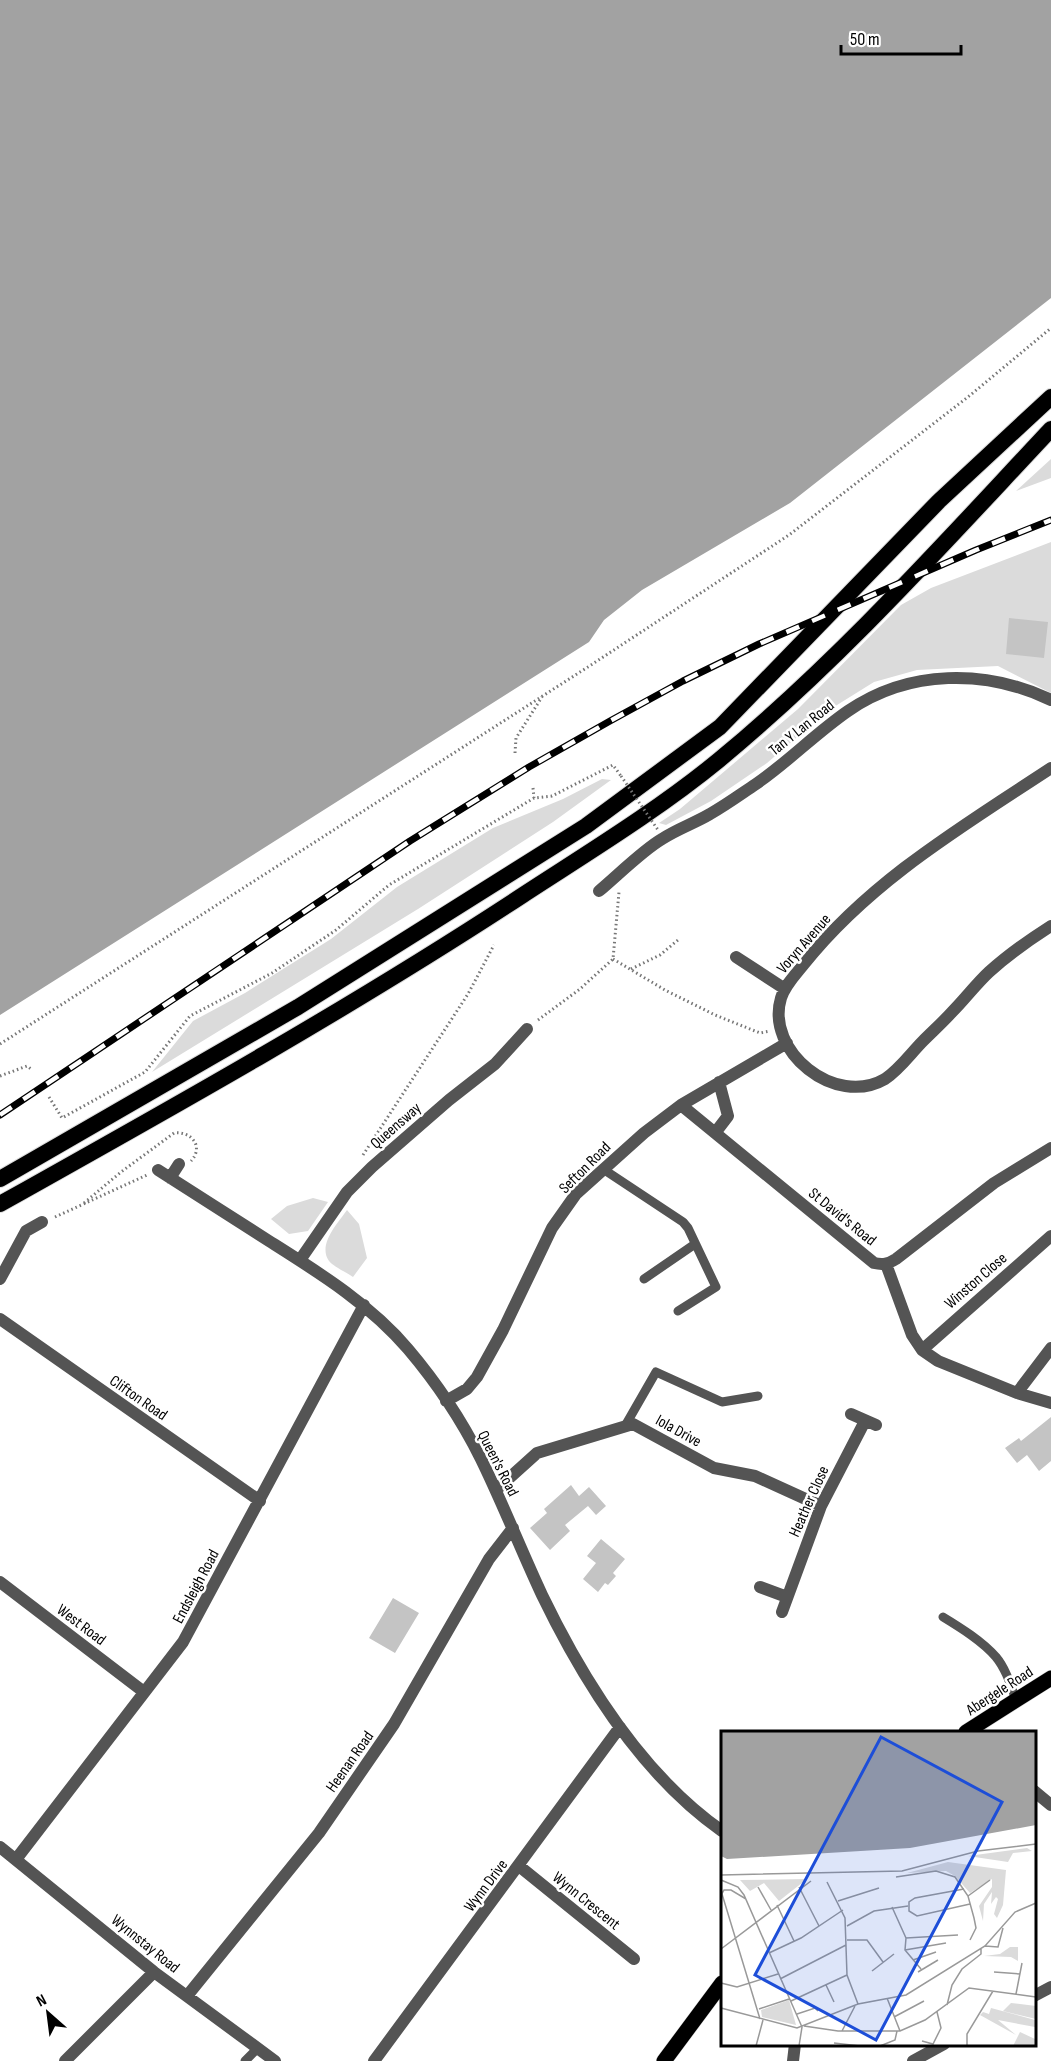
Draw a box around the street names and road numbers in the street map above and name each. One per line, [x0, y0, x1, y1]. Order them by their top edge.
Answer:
street label: Tan Y Lan Road [766, 696, 838, 760]
street label: Voryn Avenue [773, 910, 835, 978]
street label: Queensway [367, 1099, 425, 1153]
street label: Sefton Road [555, 1138, 615, 1198]
street label: St David's Road [804, 1184, 880, 1250]
street label: Winston Close [941, 1249, 1011, 1313]
street label: Clifton Road [106, 1371, 171, 1425]
street label: Iola Drive [652, 1411, 705, 1452]
street label: Queen's Road [473, 1428, 522, 1500]
street label: Heather Close [785, 1463, 833, 1540]
street label: Endsleigh Road [169, 1547, 224, 1627]
street label: West Road [53, 1601, 109, 1650]
street label: Abergele Road [962, 1663, 1037, 1720]
street label: Heenan Road [322, 1728, 378, 1796]
street label: Wynn Drive [460, 1856, 512, 1916]
street label: Wynn Crescent [548, 1868, 624, 1934]
street label: Wynnstay Road [107, 1911, 183, 1977]

